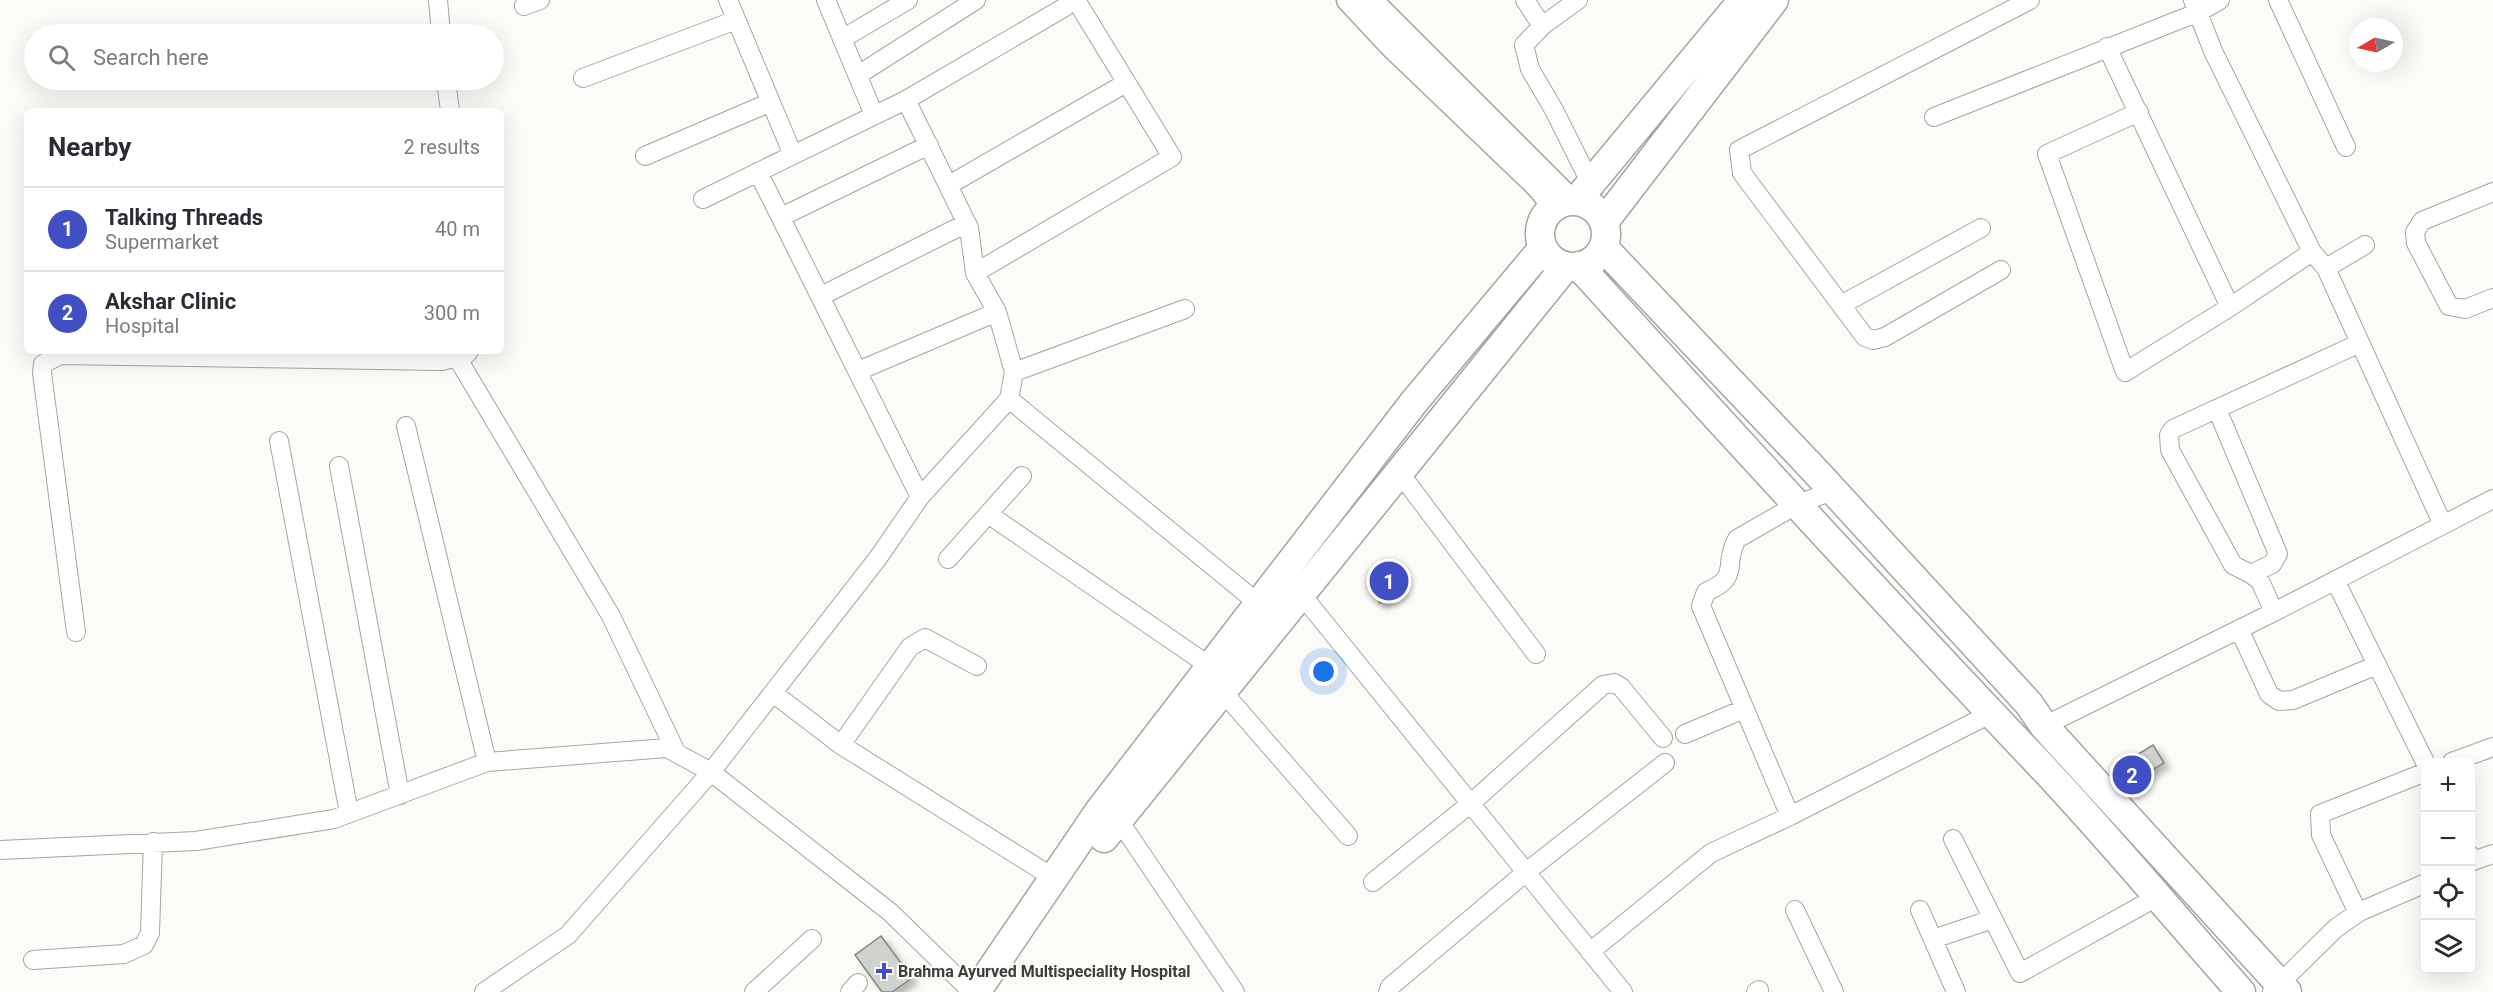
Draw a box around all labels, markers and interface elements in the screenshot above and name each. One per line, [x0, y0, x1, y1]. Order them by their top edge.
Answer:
north arrow [2349, 18, 2403, 72]
search box [24, 24, 504, 90]
icon: search [45, 41, 78, 74]
text: Search here [93, 45, 209, 70]
text: Nearby [48, 132, 131, 162]
text: 2 results [404, 135, 480, 159]
text: Talking Threads [105, 205, 263, 230]
text: 1 [62, 217, 73, 241]
text: 40 m [435, 217, 480, 241]
text: Supermarket [105, 230, 219, 254]
text: Akshar Clinic [105, 289, 236, 314]
text: 2 [62, 301, 73, 325]
text: 300 m [424, 301, 480, 325]
text: Hospital [105, 314, 179, 338]
pin: 1 [1370, 558, 1408, 604]
your location [1309, 657, 1338, 686]
pin: 2 [2112, 752, 2152, 798]
map controls [2421, 758, 2475, 974]
button: + [2421, 758, 2475, 812]
button: − [2421, 812, 2475, 866]
button: locate [2421, 866, 2475, 920]
button: layers [2421, 920, 2475, 974]
marker: Brahma Ayurved Multispeciality Hospital [875, 962, 893, 980]
place label: Brahma Ayurved Multispeciality Hospital [898, 962, 1190, 981]

